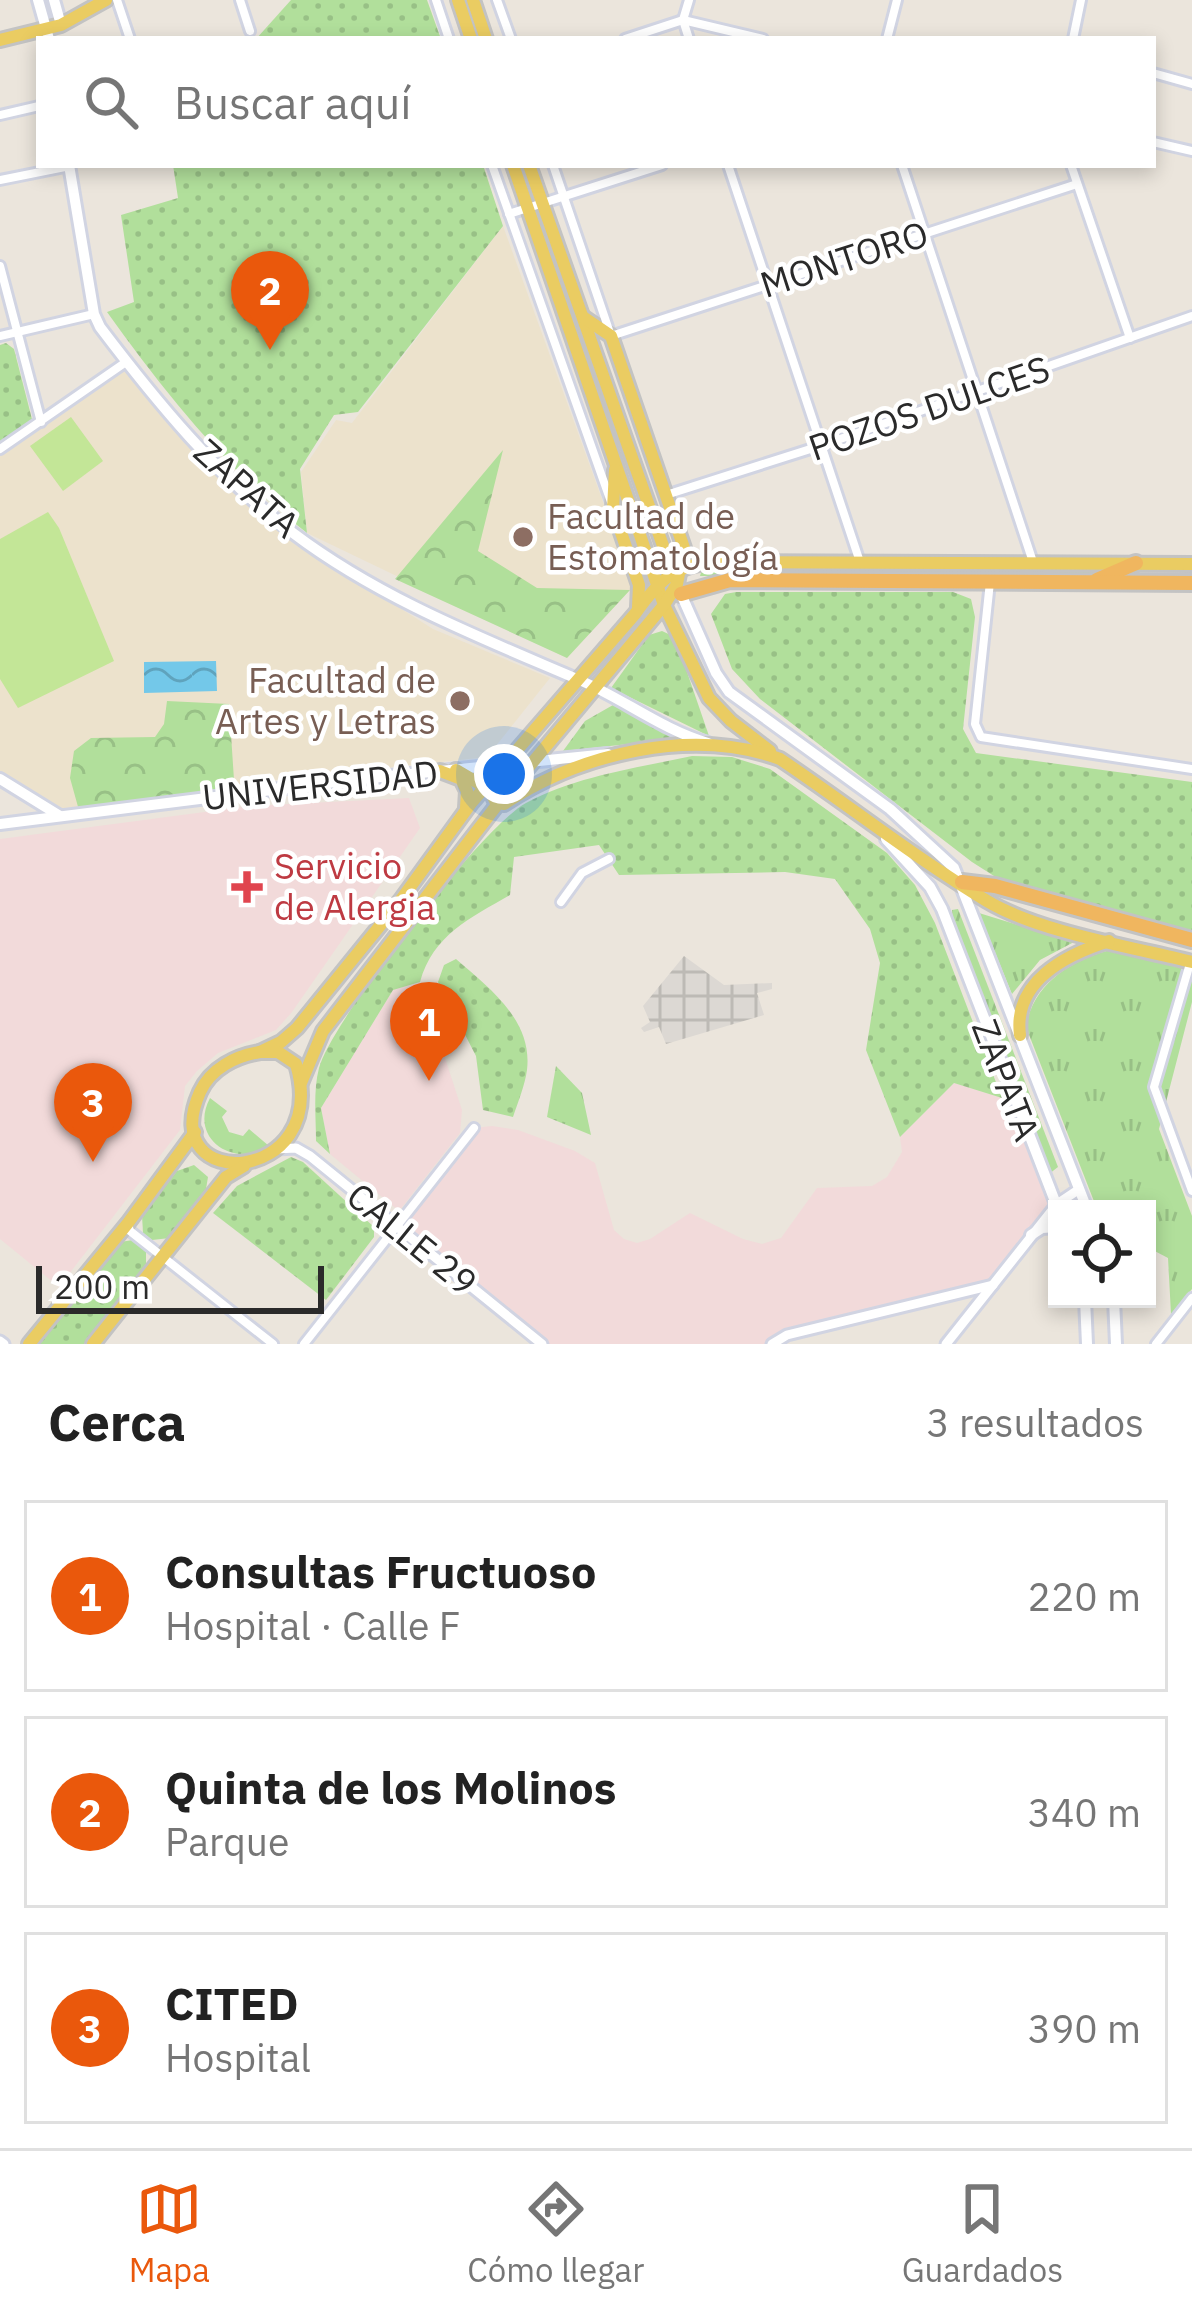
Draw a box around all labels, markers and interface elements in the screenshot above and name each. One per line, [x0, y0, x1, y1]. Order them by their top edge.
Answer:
search box [36, 36, 1156, 168]
icon: search [78, 69, 144, 135]
text: Buscar aquí [174, 73, 412, 131]
street label: MONTORO [754, 209, 934, 308]
pin: 2 [231, 251, 309, 350]
street label: POZOS DULCES [802, 344, 1056, 471]
street label: ZAPATA [185, 428, 310, 547]
place label: Facultad de Estomatología [547, 492, 778, 580]
marker: Facultad de Estomatología [510, 524, 536, 550]
place label: Facultad de Artes y Letras [215, 656, 436, 744]
marker: Facultad de Artes y Letras [447, 688, 473, 714]
your location [474, 744, 534, 804]
street label: UNIVERSIDAD [200, 749, 440, 820]
place label: Servicio de Alergia [274, 842, 435, 930]
marker: Servicio de Alergia [231, 871, 263, 903]
pin: 1 [390, 982, 468, 1081]
street label: ZAPATA [962, 1012, 1051, 1147]
pin: 3 [54, 1063, 132, 1162]
street label: CALLE 29 [338, 1172, 487, 1305]
map controls [1048, 1200, 1156, 1308]
button: locate [1048, 1200, 1156, 1308]
scale bar [36, 1260, 324, 1313]
text: 200 m [54, 1265, 150, 1308]
text: Cerca [48, 1389, 186, 1455]
text: 3 resultados [926, 1397, 1144, 1448]
text: Consultas Fructuoso [165, 1542, 596, 1600]
text: 1 [78, 1571, 102, 1622]
text: 220 m [1028, 1571, 1141, 1622]
text: Hospital · Calle F [165, 1600, 461, 1651]
text: Quinta de los Molinos [165, 1758, 616, 1816]
text: 2 [78, 1787, 102, 1838]
text: 340 m [1028, 1787, 1141, 1838]
text: Parque [165, 1816, 289, 1867]
text: CITED [165, 1974, 299, 2032]
text: 3 [78, 2003, 102, 2054]
text: 390 m [1028, 2003, 1141, 2054]
text: Hospital [165, 2032, 311, 2083]
tab: Mapa [129, 2176, 210, 2291]
tab: Cómo llegar [467, 2176, 644, 2291]
tab: Guardados [902, 2176, 1063, 2291]

